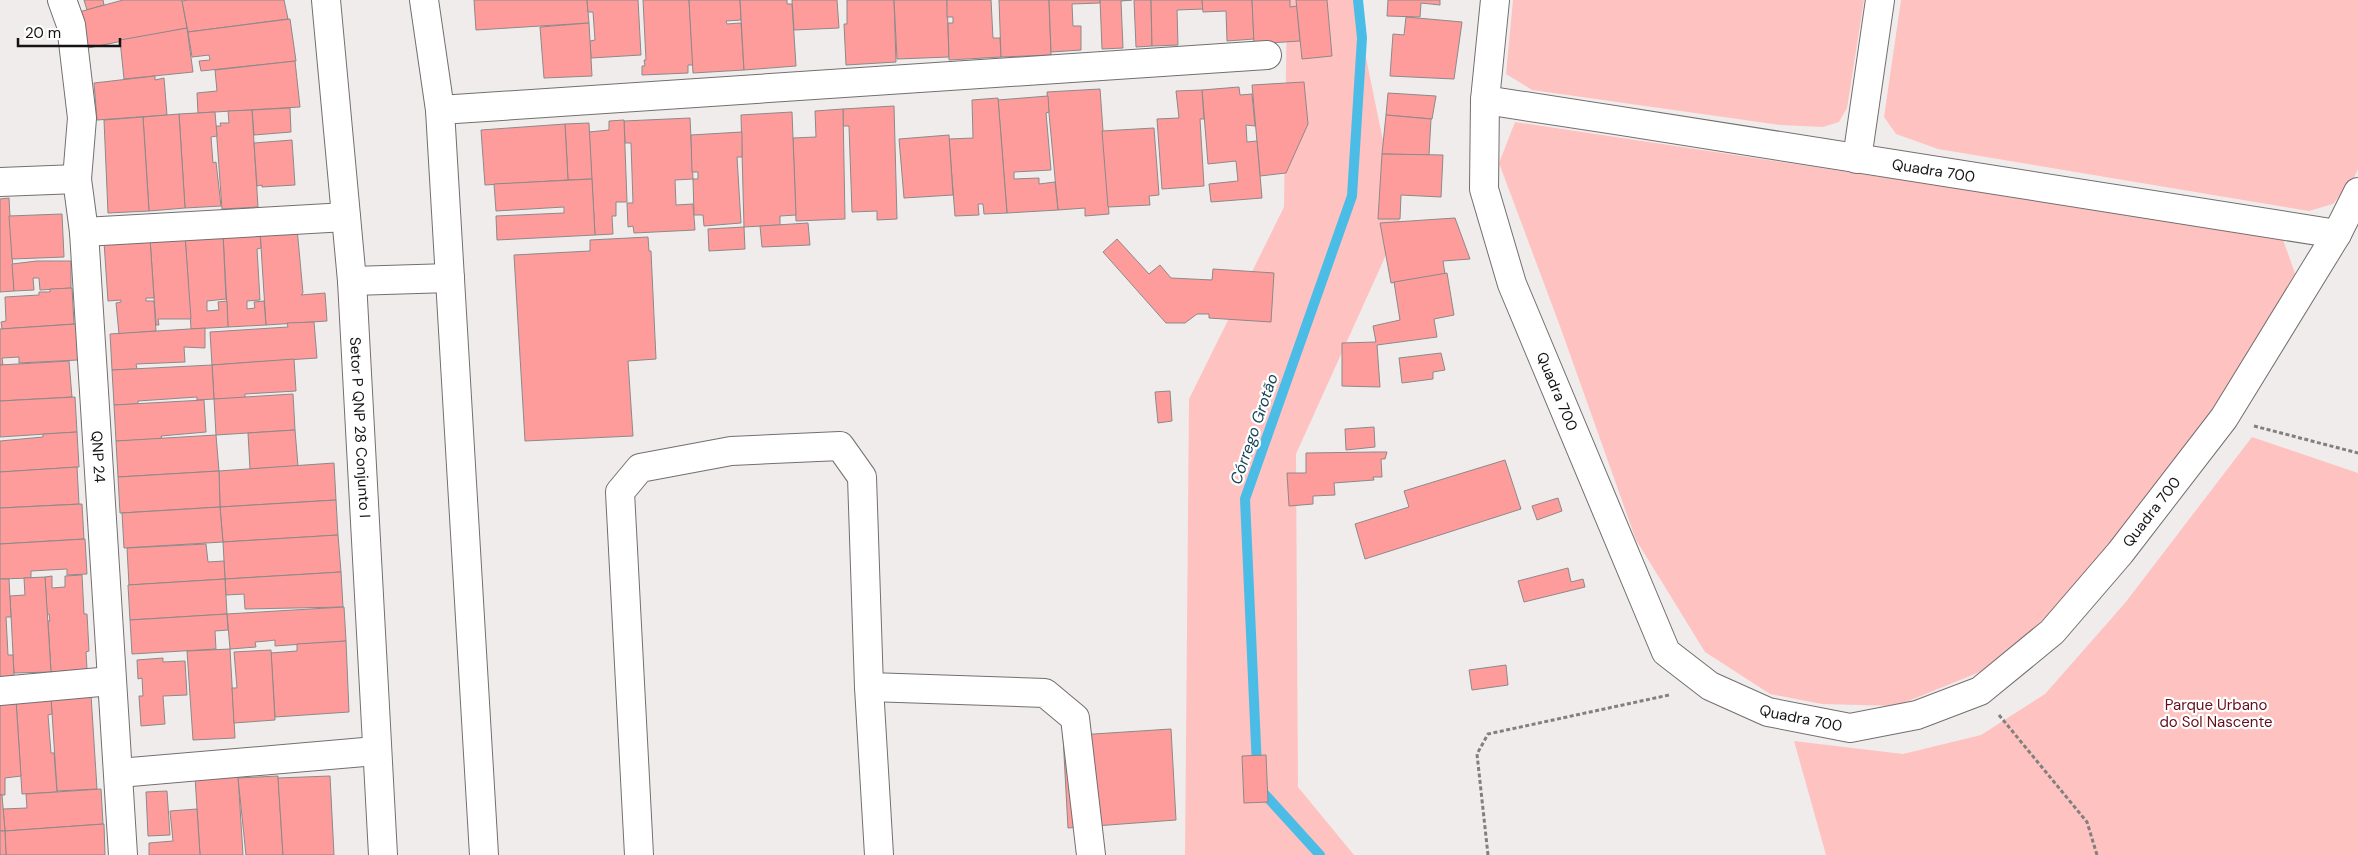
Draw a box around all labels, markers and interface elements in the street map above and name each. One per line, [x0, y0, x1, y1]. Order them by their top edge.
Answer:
scale bar [18, 15, 120, 47]
text: 20 m [25, 23, 61, 43]
street label: Quadra 700 [1890, 154, 1976, 187]
street label: Setor P QNP 28 Conjunto I [345, 337, 375, 519]
street label: Quadra 700 [1532, 349, 1582, 434]
water label: Córrego Grotão [1225, 371, 1283, 487]
street label: QNP 24 [86, 430, 110, 483]
street label: Quadra 700 [2118, 473, 2185, 551]
park label: Parque Urbano do Sol Nascente [2159, 695, 2273, 732]
street label: Quadra 700 [1756, 699, 1844, 736]

